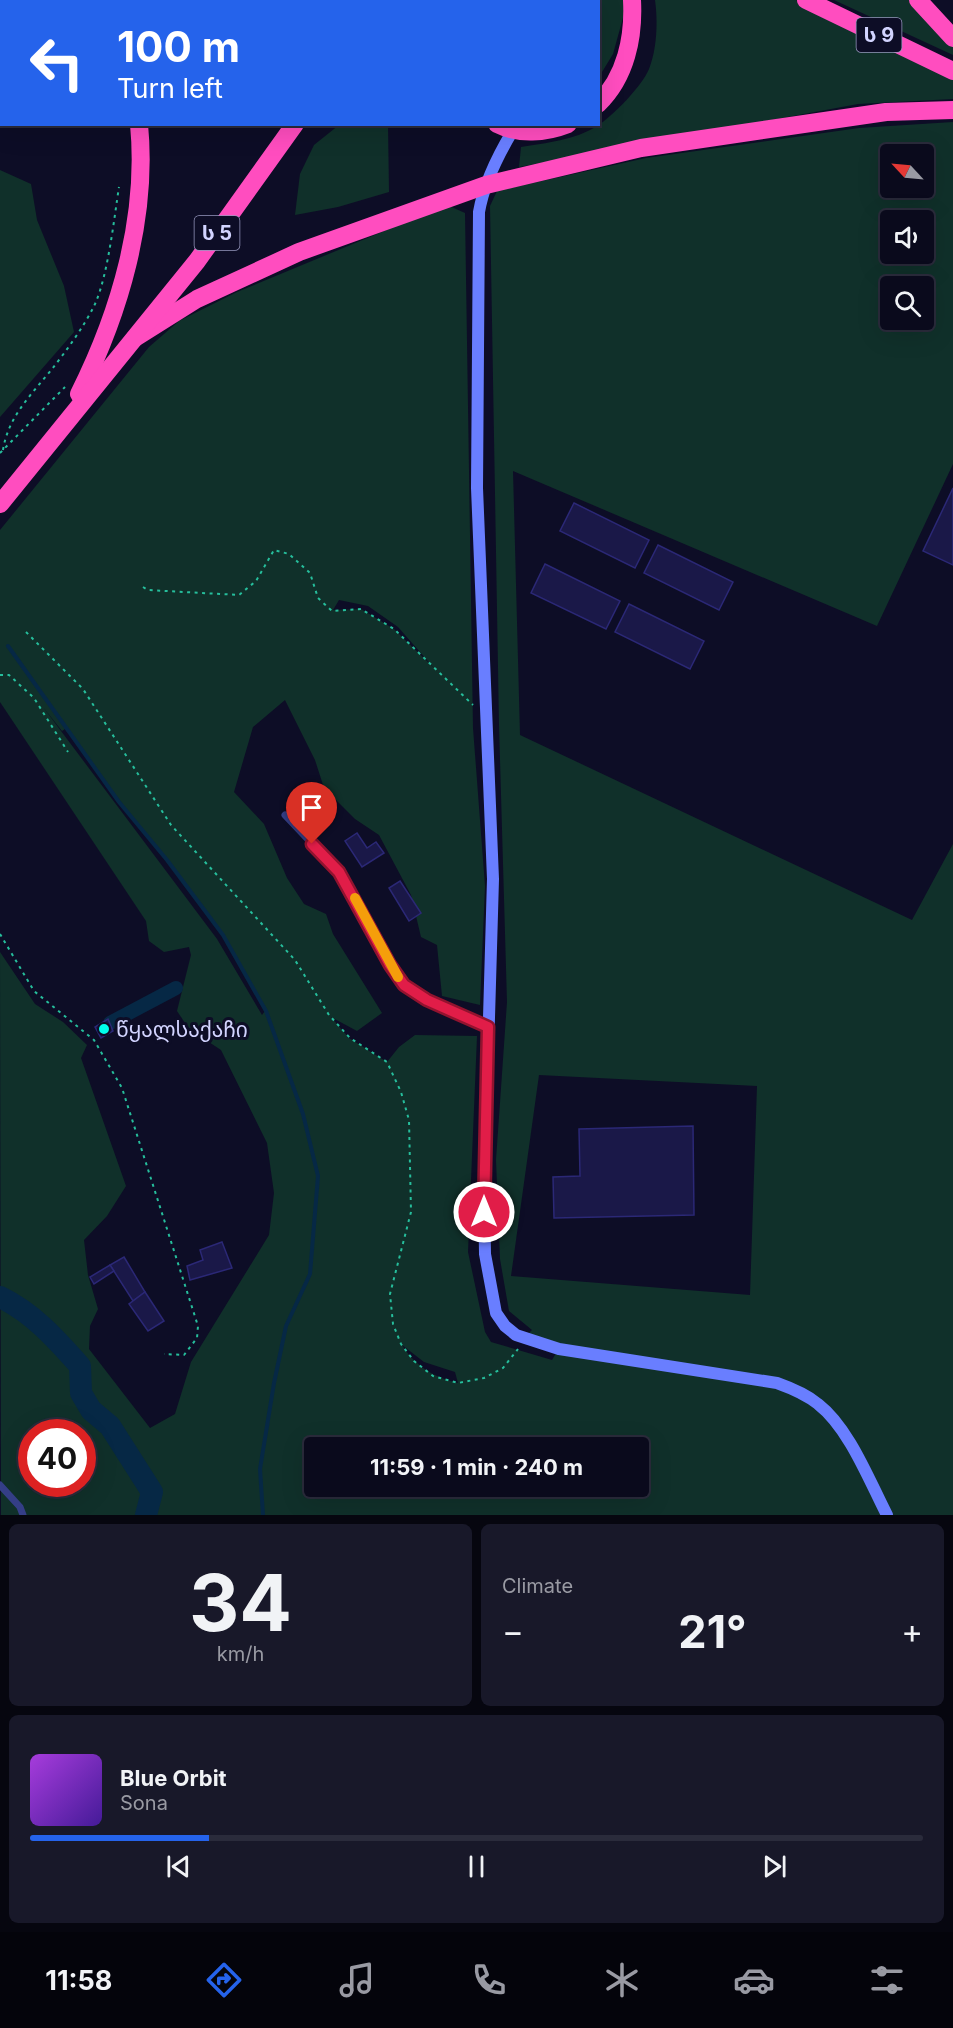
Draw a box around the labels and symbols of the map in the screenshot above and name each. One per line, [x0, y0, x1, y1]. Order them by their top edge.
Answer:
road number: ს 9 [856, 18, 902, 52]
north arrow [880, 144, 934, 198]
road number: ს 5 [194, 216, 240, 250]
pin [286, 782, 337, 844]
place label: წყალსაქაჩი [116, 1017, 248, 1043]
marker: წყალსაქაჩი [97, 1022, 111, 1036]
position arrow [452, 1180, 516, 1244]
speed limit sign: 40 [18, 1419, 96, 1497]

